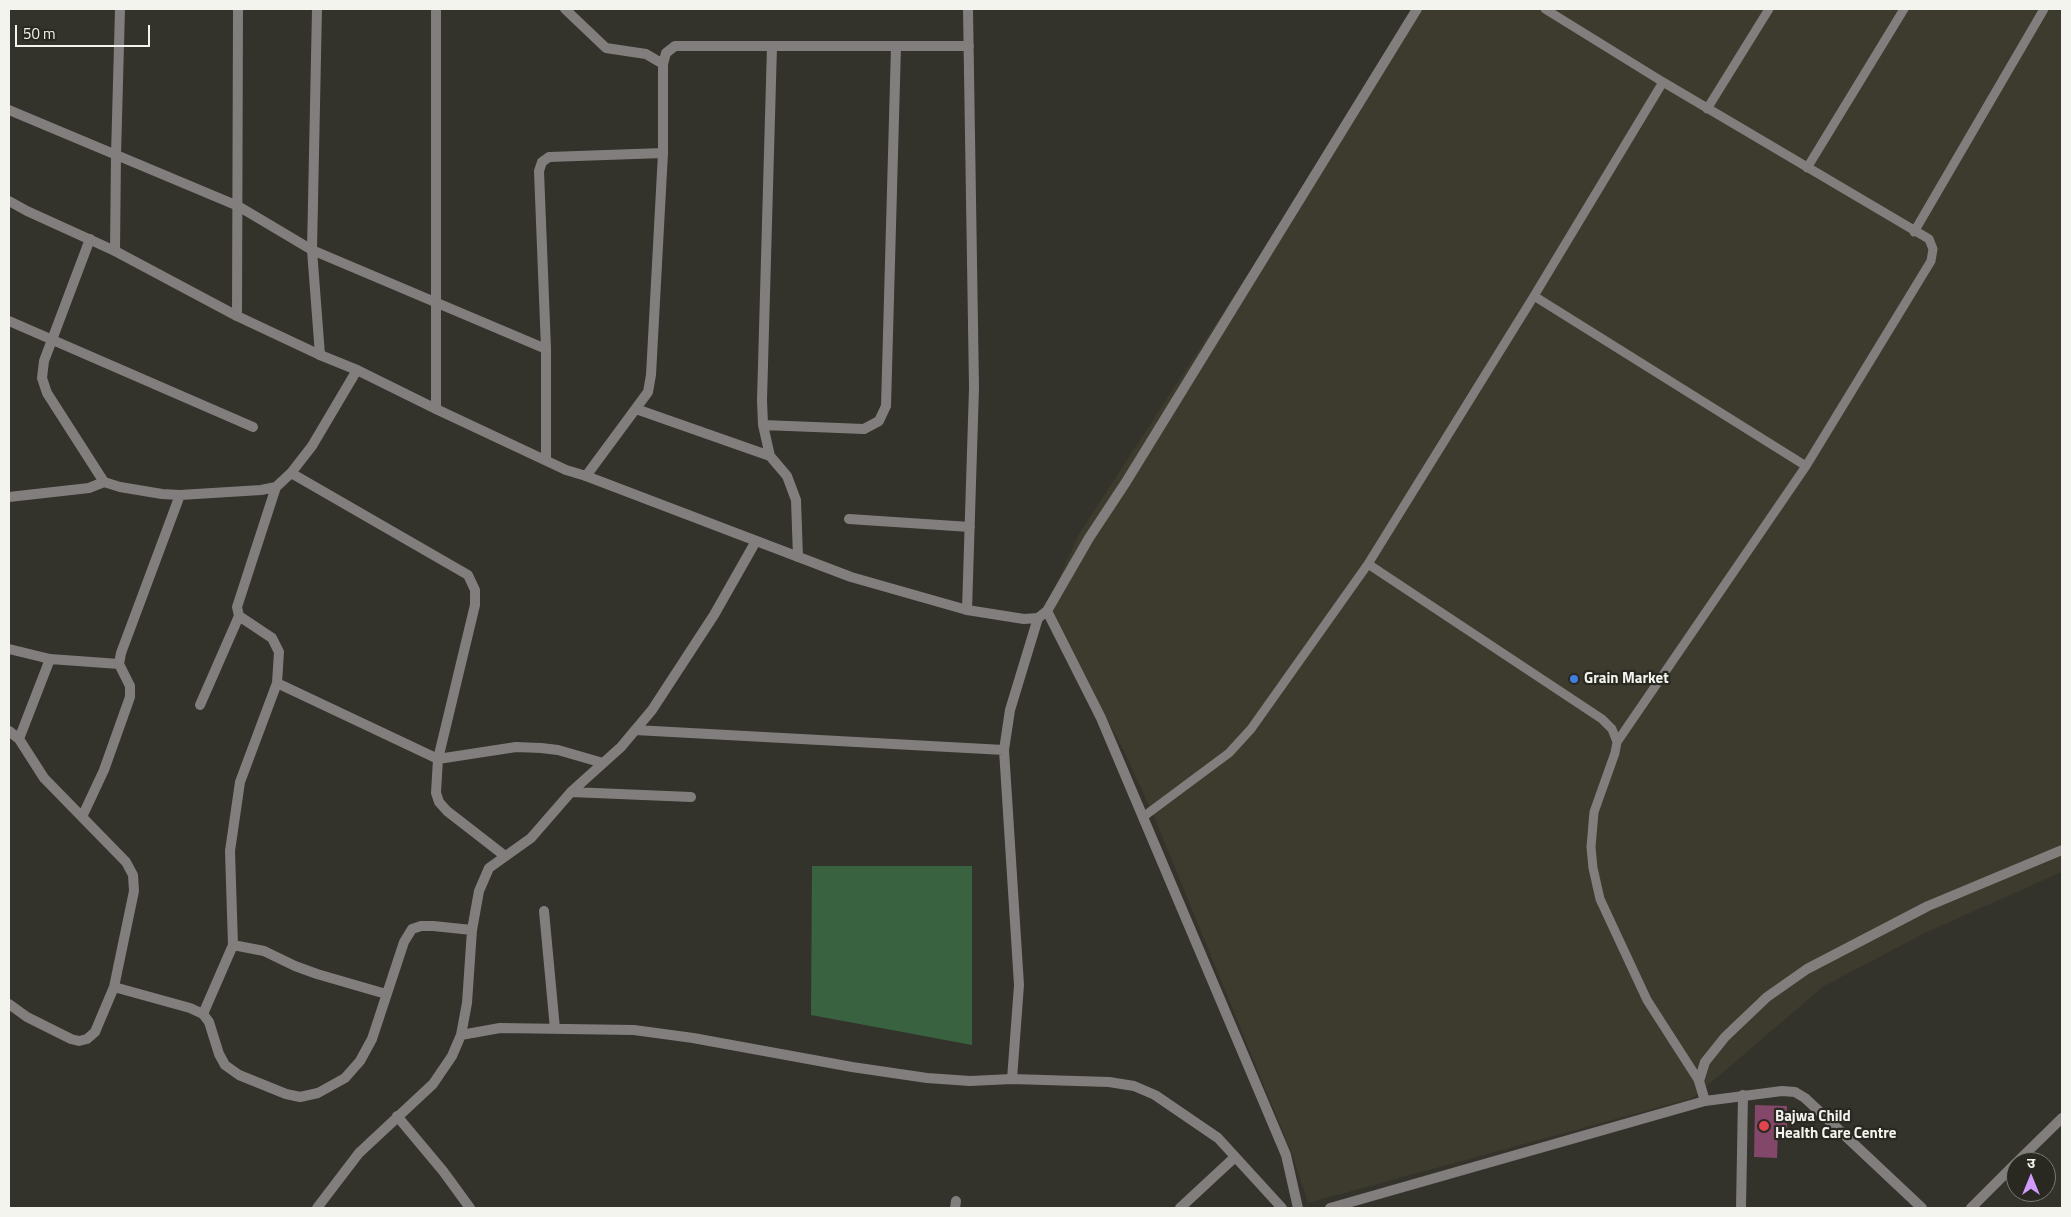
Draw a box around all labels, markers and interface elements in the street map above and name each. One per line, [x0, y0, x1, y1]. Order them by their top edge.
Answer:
scale bar [18, 15, 152, 47]
text: 50 m [23, 22, 56, 45]
place label: Grain Market [1584, 670, 1669, 688]
marker: Grain Market [1568, 673, 1580, 685]
place label: Bajwa Child Health Care Centre [1775, 1108, 1896, 1143]
marker: Bajwa Child Health Care Centre [1757, 1119, 1771, 1133]
north arrow [2006, 1152, 2056, 1202]
text: उ [2027, 1152, 2035, 1173]

